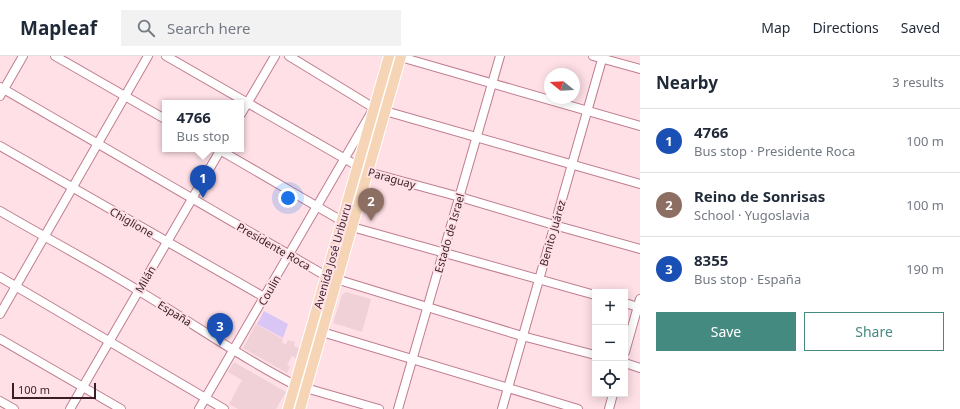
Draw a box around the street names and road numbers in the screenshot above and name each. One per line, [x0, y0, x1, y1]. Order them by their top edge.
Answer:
street label: Paraguay [367, 164, 418, 192]
street label: Estado de Israel [430, 191, 468, 275]
street label: Benito Juárez [535, 198, 569, 268]
street label: Avenida José Uriburu [310, 202, 354, 310]
street label: Chiglione [107, 203, 157, 241]
street label: Presidente Roca [234, 219, 314, 273]
street label: Milán [131, 263, 159, 295]
street label: Coulin [254, 272, 284, 308]
street label: España [155, 297, 195, 329]

